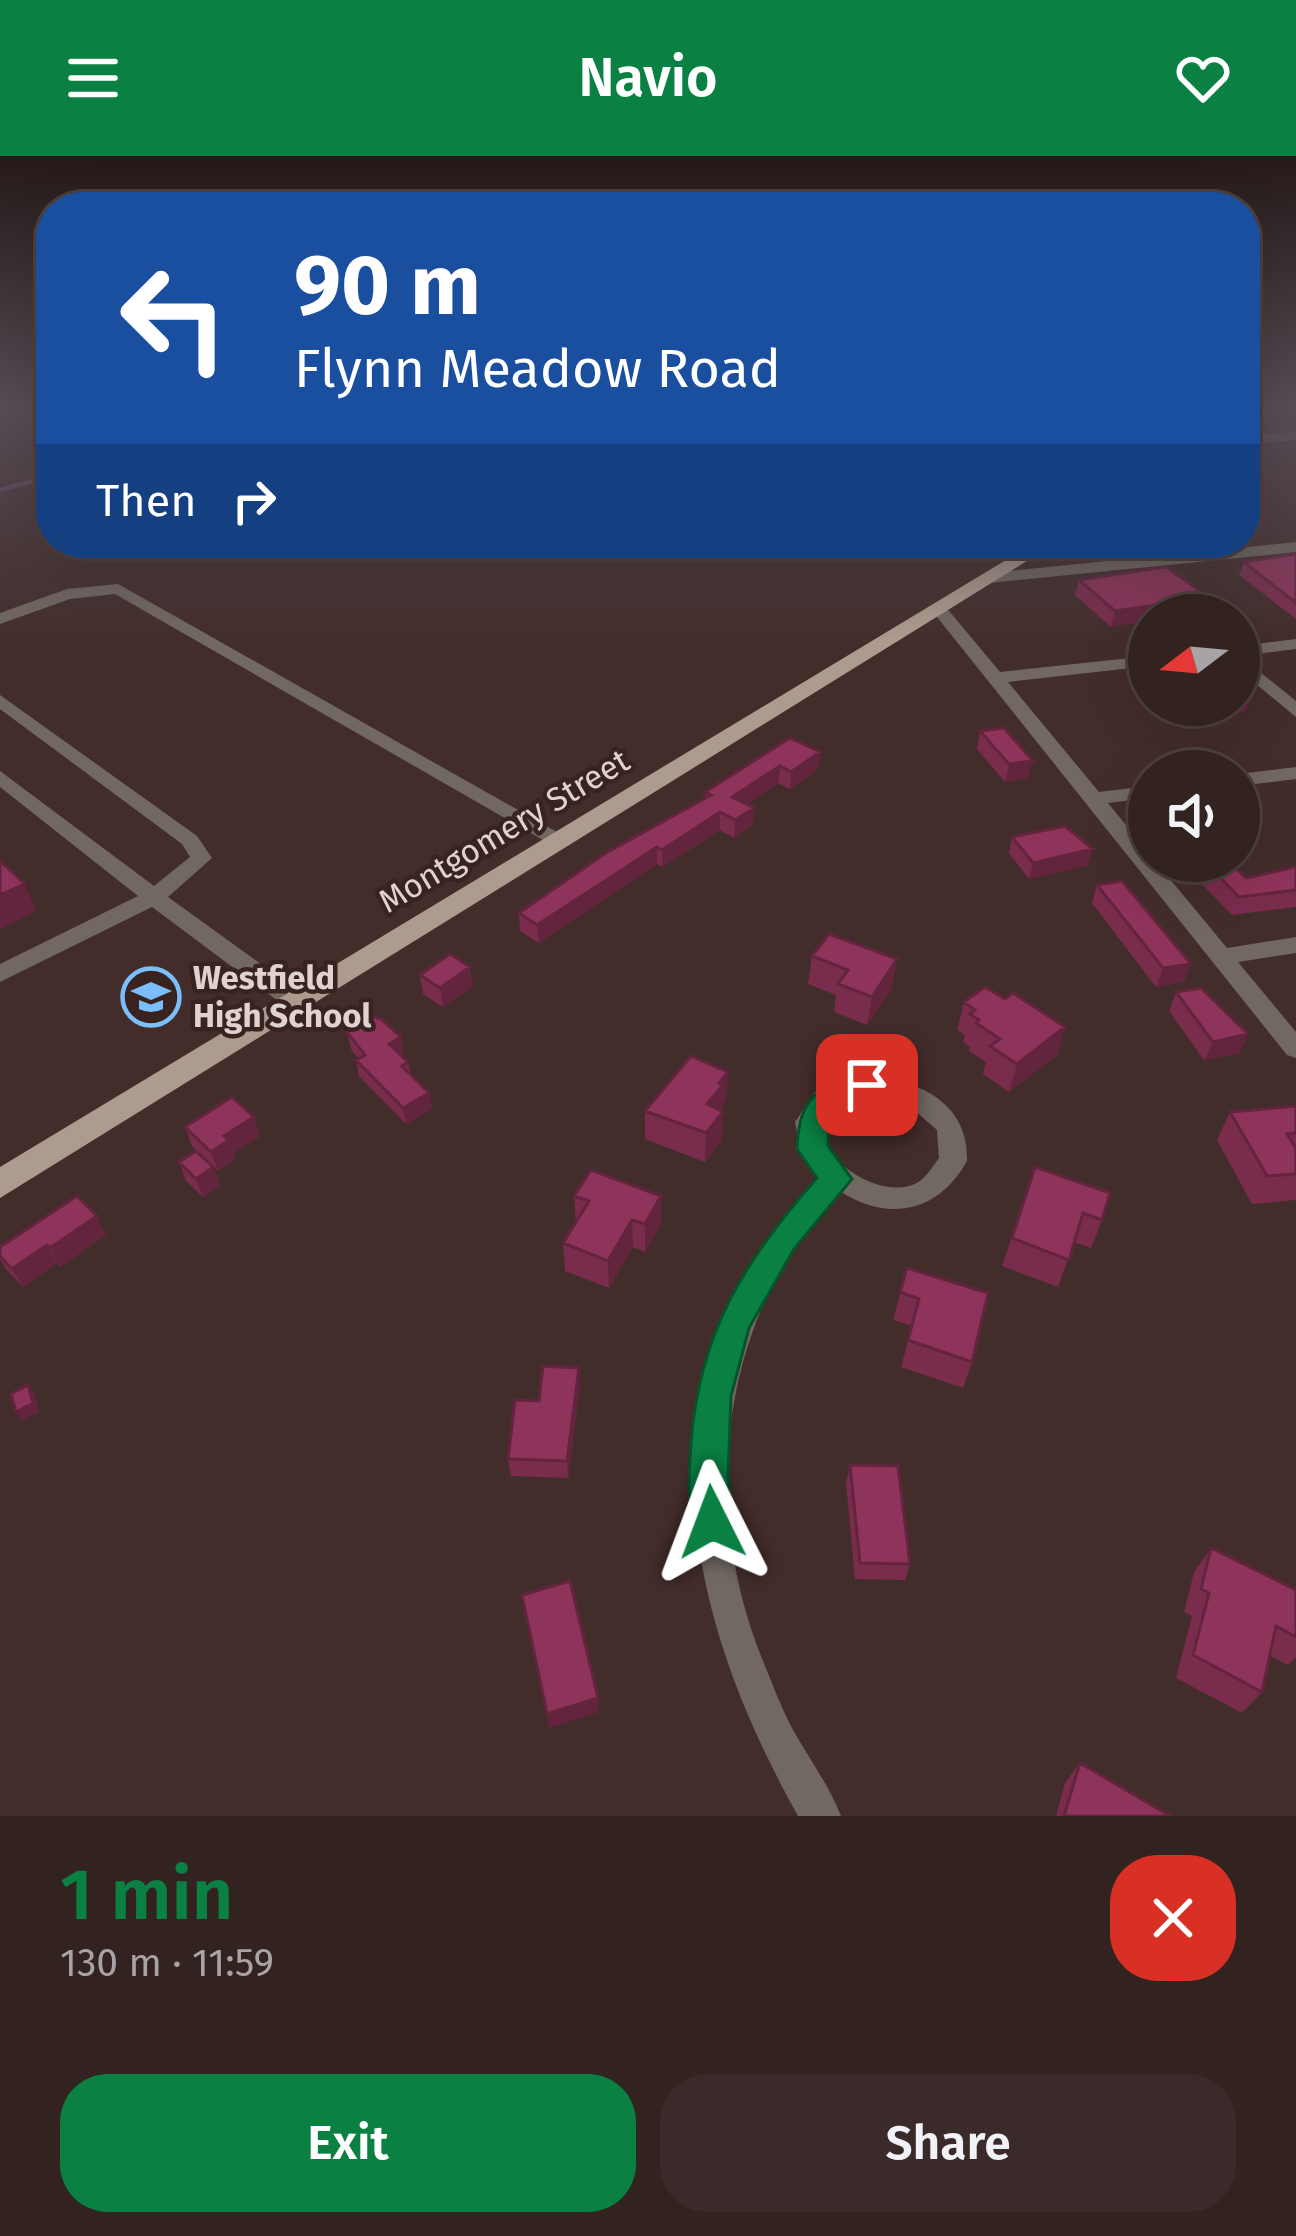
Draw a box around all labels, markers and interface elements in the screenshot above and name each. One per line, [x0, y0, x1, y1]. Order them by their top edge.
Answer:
icon: menu [60, 45, 126, 111]
icon: heart [1170, 45, 1236, 111]
text: Navio [579, 46, 718, 110]
text: 90 m [294, 235, 481, 336]
icon: left [96, 240, 252, 396]
text: Flynn Meadow Road [294, 337, 781, 401]
icon: right [221, 468, 287, 534]
text: Then [96, 474, 197, 528]
north arrow [1128, 594, 1260, 726]
map controls [1128, 594, 1260, 882]
street label: Montgomery Street [371, 740, 637, 922]
button: sound [1128, 750, 1260, 882]
place label: Westfield High School [193, 958, 372, 1036]
school or university icon: Westfield High School [120, 966, 182, 1028]
pin [816, 1034, 918, 1136]
icon: arrive [834, 1052, 900, 1118]
position arrow [649, 1459, 775, 1585]
text: 1 min [60, 1852, 233, 1938]
button: close [1110, 1855, 1236, 1981]
text: 130 m · 11:59 [60, 1940, 274, 1986]
button: Exit [60, 2074, 636, 2212]
button: Share [660, 2074, 1236, 2212]

